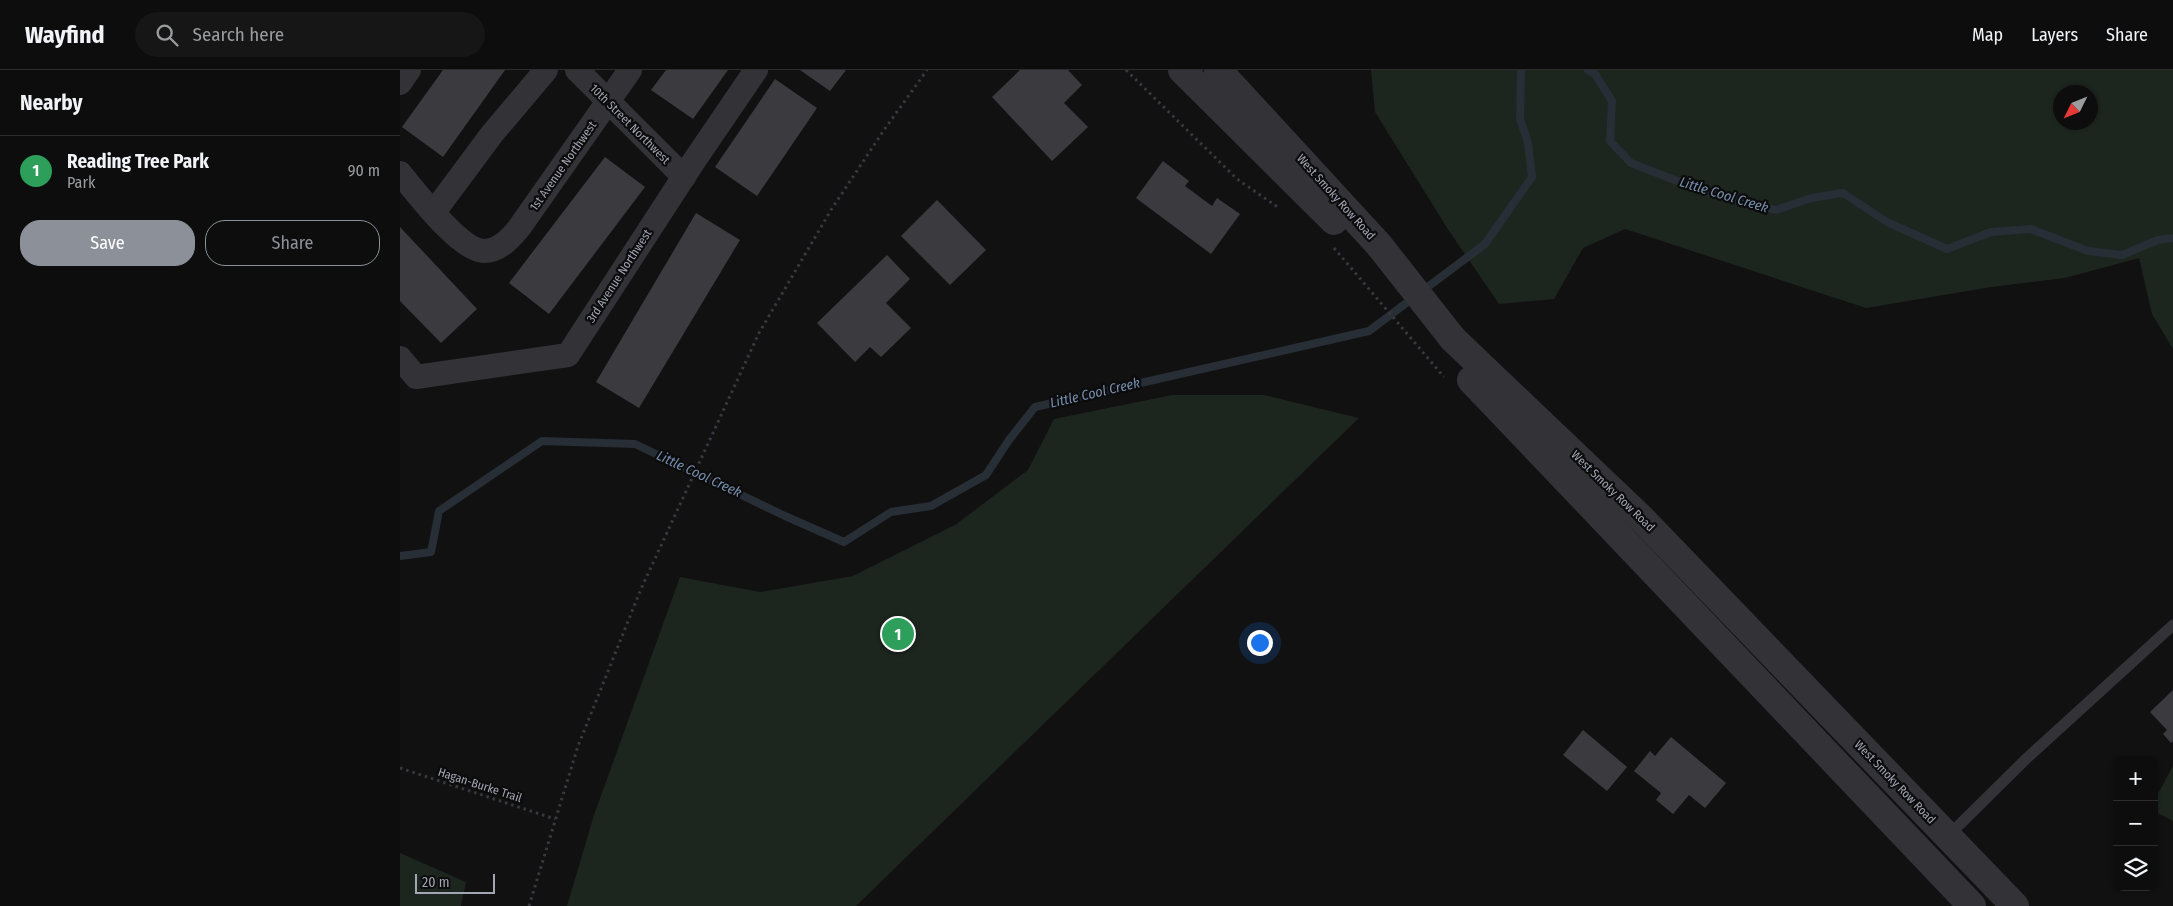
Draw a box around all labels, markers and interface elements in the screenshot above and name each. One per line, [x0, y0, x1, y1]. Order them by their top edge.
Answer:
search box [135, 12, 485, 57]
text: Wayfind [25, 21, 105, 49]
icon: search [153, 21, 181, 49]
text: Search here [193, 23, 284, 46]
text: Map [1972, 24, 2003, 46]
text: Layers [2031, 24, 2078, 46]
text: Share [2106, 24, 2148, 46]
street label: 10th Street Northwest [587, 81, 673, 167]
north arrow [2053, 85, 2098, 130]
text: Nearby [20, 90, 82, 116]
street label: 1st Avenue Northwest [527, 118, 599, 214]
text: Reading Tree Park [67, 150, 209, 173]
street label: West Smoky Row Road [1294, 151, 1378, 243]
text: 1 [33, 161, 39, 180]
text: 90 m [348, 161, 380, 180]
text: Park [67, 173, 95, 192]
water label: Little Cool Creek [1678, 173, 1771, 217]
button: Save [20, 220, 195, 266]
button: Share [205, 220, 380, 266]
street label: 3rd Avenue Northwest [584, 227, 654, 325]
water label: Little Cool Creek [1048, 374, 1142, 412]
water label: Little Cool Creek [654, 447, 744, 501]
street label: West Smoky Row Road [1569, 448, 1657, 534]
pin: 1 [882, 615, 914, 653]
your location [1247, 630, 1273, 656]
street label: West Smoky Row Road [1852, 738, 1938, 826]
map controls [2113, 756, 2158, 891]
button: + [2113, 756, 2158, 801]
street label: Hagan-Burke Trail [436, 765, 524, 805]
button: − [2113, 801, 2158, 846]
button: layers [2113, 846, 2158, 891]
scale bar [415, 871, 495, 894]
text: 20 m [422, 874, 450, 891]

